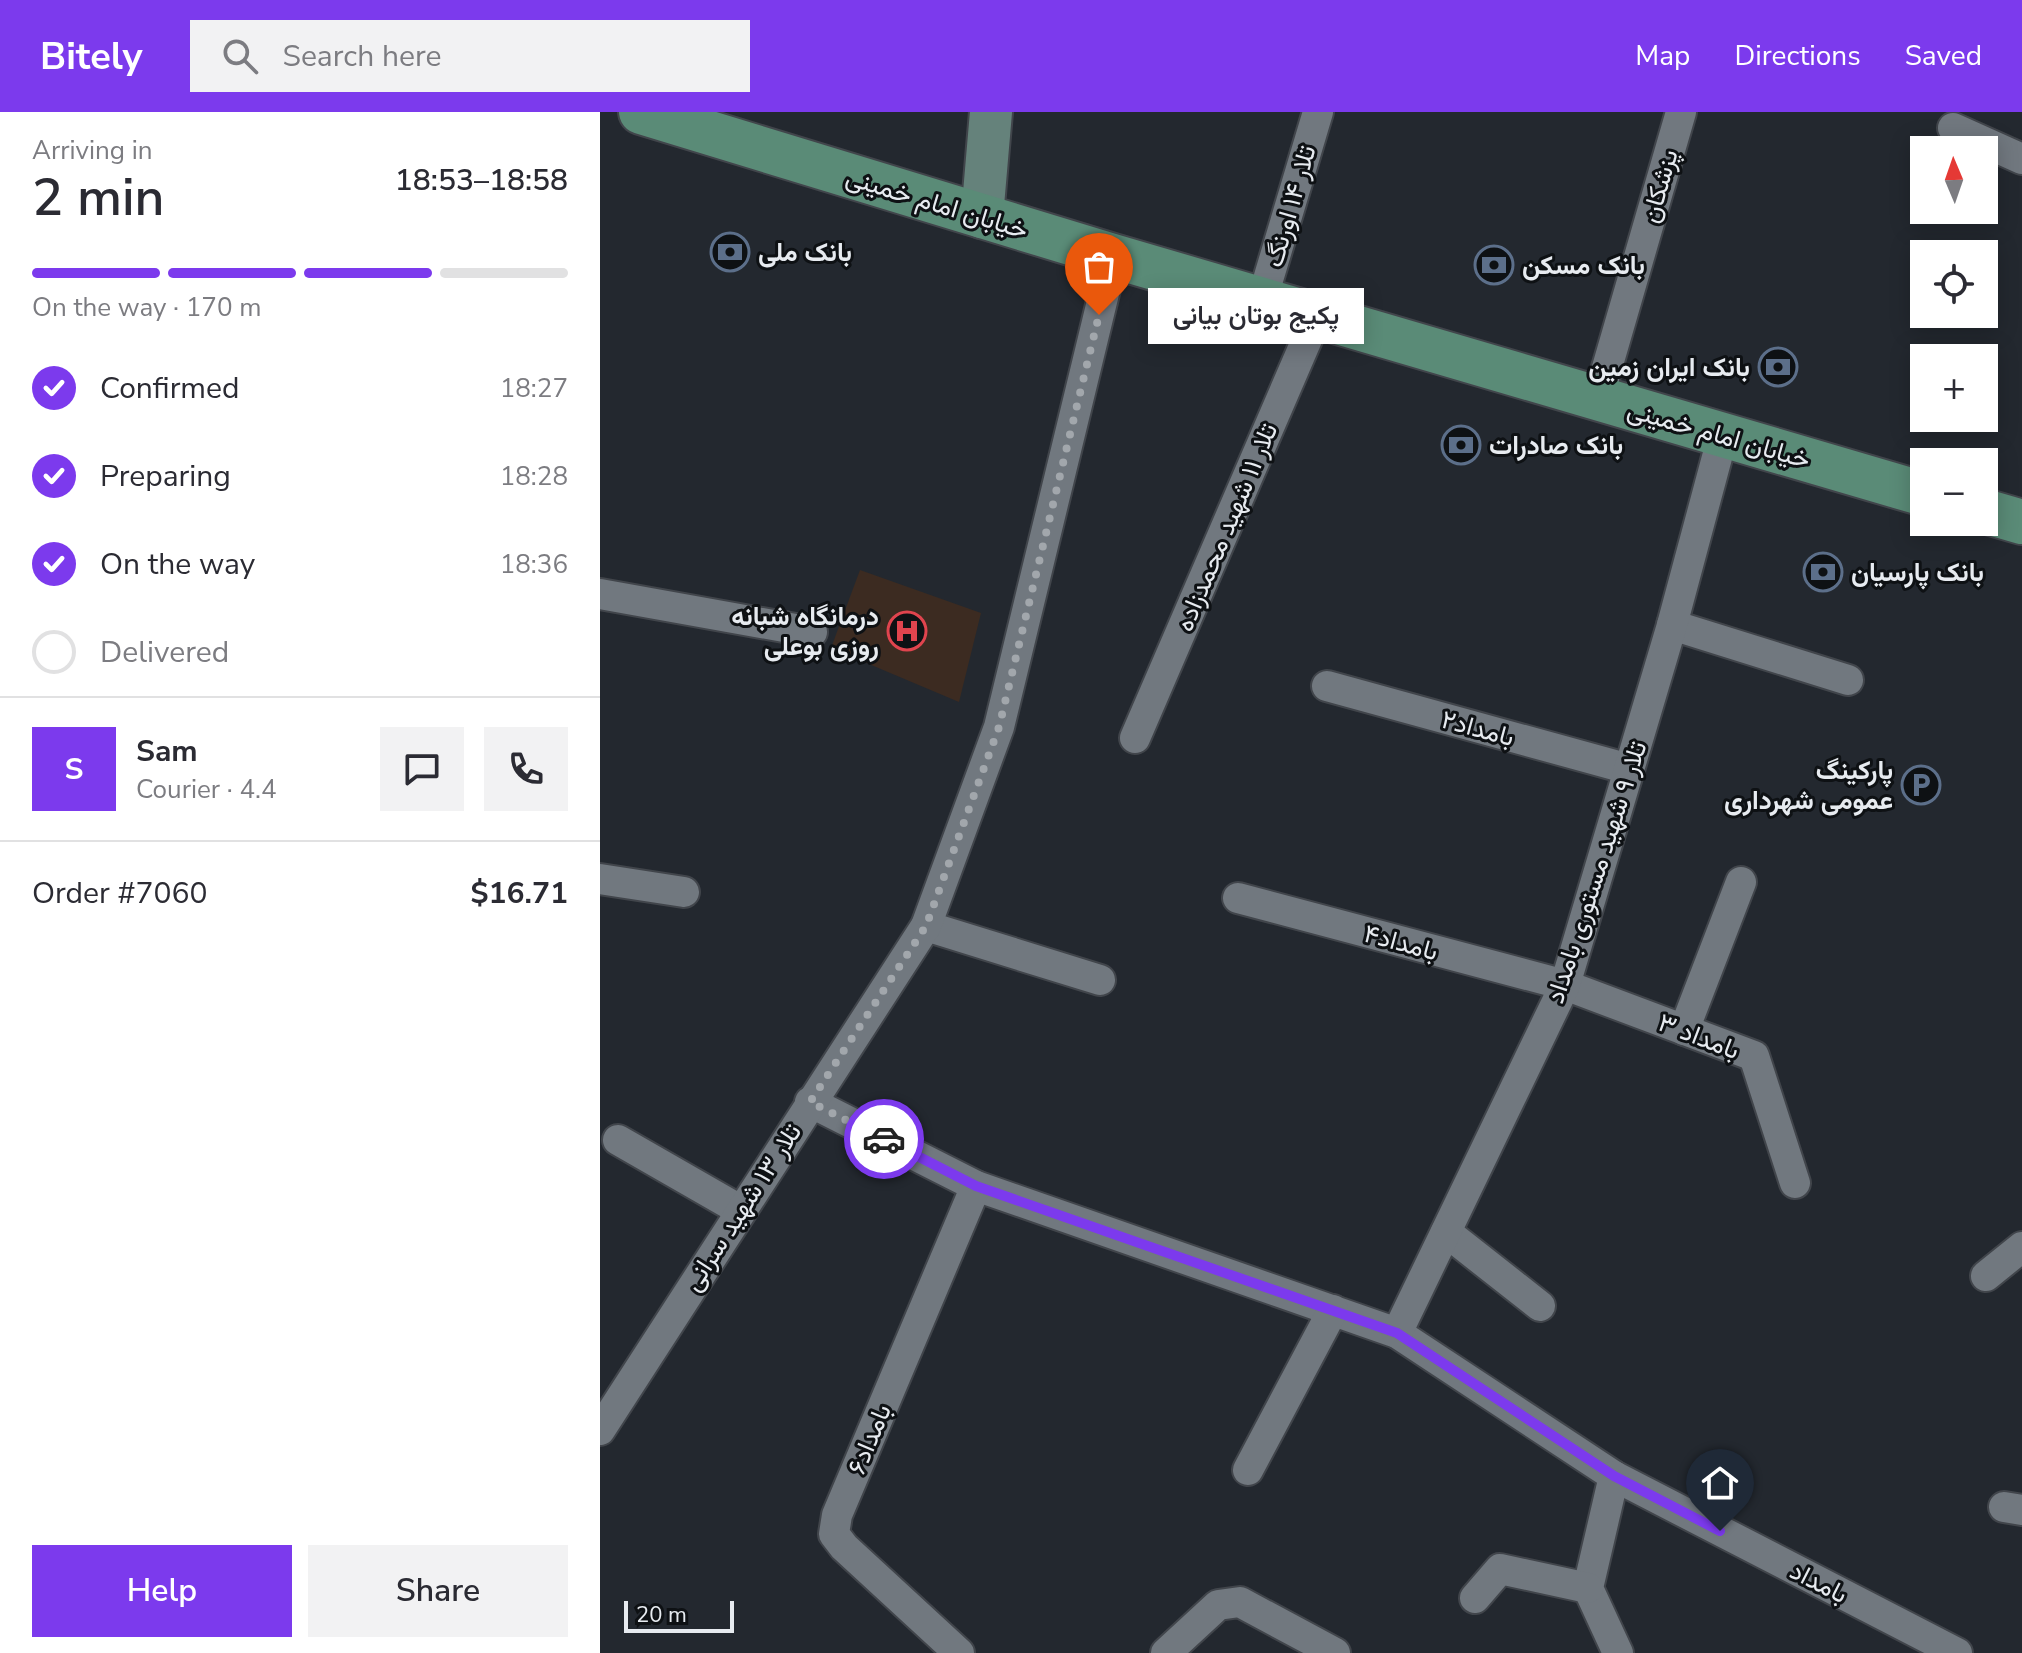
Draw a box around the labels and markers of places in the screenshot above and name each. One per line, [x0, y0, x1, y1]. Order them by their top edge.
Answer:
bank icon: بانک ملی [709, 231, 751, 273]
pin [1065, 233, 1133, 315]
place label: بانک ملی [758, 235, 852, 270]
bank icon: بانک مسکن [1473, 244, 1515, 286]
place label: بانک مسکن [1522, 248, 1645, 283]
callout: پکیج بوتان بیانی [1147, 287, 1363, 343]
bank icon: بانک ایران زمین [1757, 346, 1799, 388]
place label: بانک ایران زمین [1588, 350, 1750, 385]
bank icon: بانک صادرات [1440, 424, 1482, 466]
place label: بانک صادرات [1489, 428, 1623, 463]
bank icon: بانک پارسیان [1802, 551, 1844, 593]
place label: بانک پارسیان [1851, 555, 1984, 590]
place label: درمانگاه شبانه روزی بوعلی [731, 599, 879, 664]
hospital icon: درمانگاه شبانه روزی بوعلی [886, 610, 928, 652]
place label: پارکینگ عمومی شهرداری [1724, 753, 1893, 818]
parking icon: پارکینگ عمومی شهرداری [1900, 764, 1942, 806]
pin [1686, 1449, 1754, 1531]

